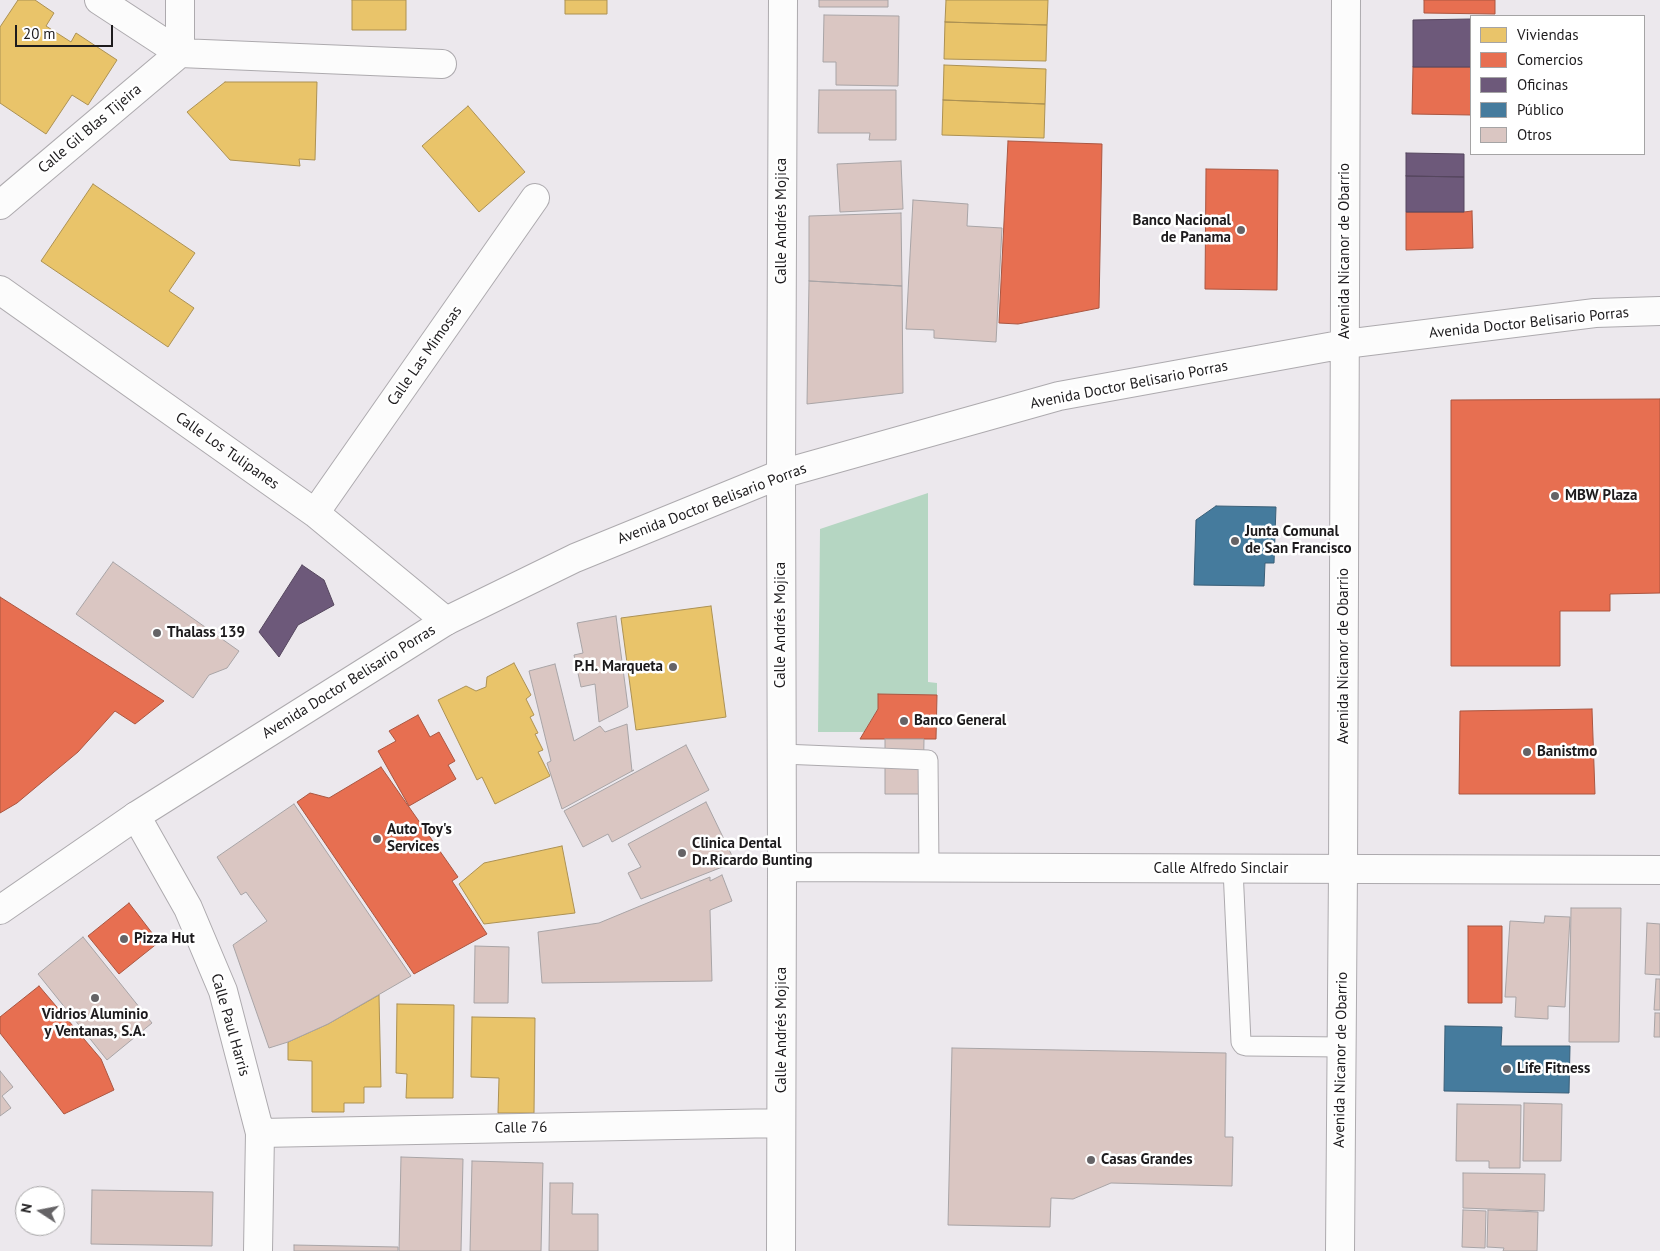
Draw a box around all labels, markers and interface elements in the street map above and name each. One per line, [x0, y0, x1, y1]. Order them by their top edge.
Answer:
scale bar [18, 15, 115, 47]
legend [1470, 15, 1645, 155]
text: 20 m [23, 24, 56, 43]
text: Viviendas [1517, 25, 1578, 44]
text: Comercios [1517, 50, 1583, 69]
text: Oficinas [1517, 75, 1568, 94]
street label: Calle Gil Blas Tijeira [35, 81, 145, 177]
text: Público [1517, 100, 1564, 119]
text: Otros [1517, 125, 1552, 144]
street label: Calle Andrés Mojica [773, 158, 791, 284]
street label: Avenida Nicanor de Obarrio [1336, 163, 1354, 339]
place label: Banco Nacional de Panama [1133, 212, 1231, 247]
marker: Banco Nacional de Panama [1235, 224, 1247, 236]
street label: Calle Las Mimosas [384, 303, 466, 409]
street label: Avenida Doctor Belisario Porras [1428, 304, 1630, 342]
street label: Avenida Doctor Belisario Porras [1029, 357, 1229, 413]
street label: Calle Los Tulipanes [172, 409, 282, 493]
street label: Avenida Doctor Belisario Porras [615, 460, 809, 548]
place label: MBW Plaza [1565, 487, 1637, 505]
marker: MBW Plaza [1549, 490, 1561, 502]
place label: Junta Comunal de San Francisco [1245, 523, 1352, 558]
marker: Junta Comunal de San Francisco [1229, 535, 1241, 547]
street label: Calle Andrés Mojica [772, 562, 790, 688]
street label: Avenida Nicanor de Obarrio [1335, 568, 1353, 744]
street label: Avenida Doctor Belisario Porras [259, 621, 439, 743]
place label: Thalass 139 [167, 624, 245, 642]
marker: Thalass 139 [151, 627, 163, 639]
place label: P.H. Marqueta [574, 658, 663, 676]
marker: P.H. Marqueta [667, 661, 679, 673]
place label: Banco General [914, 712, 1006, 730]
marker: Banco General [898, 715, 910, 727]
place label: Banistmo [1537, 743, 1597, 761]
marker: Banistmo [1521, 746, 1533, 758]
place label: Auto Toy's Services [387, 821, 452, 856]
marker: Auto Toy's Services [371, 833, 383, 845]
place label: Clinica Dental Dr.Ricardo Bunting [692, 835, 813, 870]
marker: Clinica Dental Dr.Ricardo Bunting [676, 847, 688, 859]
street label: Calle Alfredo Sinclair [1154, 860, 1288, 878]
place label: Pizza Hut [134, 930, 195, 948]
marker: Pizza Hut [118, 933, 130, 945]
street label: Calle Andrés Mojica [773, 967, 791, 1093]
street label: Calle Paul Harris [207, 972, 253, 1078]
street label: Avenida Nicanor de Obarrio [1330, 972, 1352, 1148]
marker: Vidrios Aluminio y Ventanas, S.A. [89, 992, 101, 1004]
place label: Vidrios Aluminio y Ventanas, S.A. [42, 1006, 148, 1041]
place label: Life Fitness [1517, 1060, 1590, 1078]
marker: Life Fitness [1501, 1063, 1513, 1075]
street label: Calle 76 [495, 1119, 547, 1137]
place label: Casas Grandes [1101, 1151, 1193, 1169]
marker: Casas Grandes [1085, 1154, 1097, 1166]
north arrow [15, 1186, 65, 1236]
text: N [17, 1202, 36, 1215]

